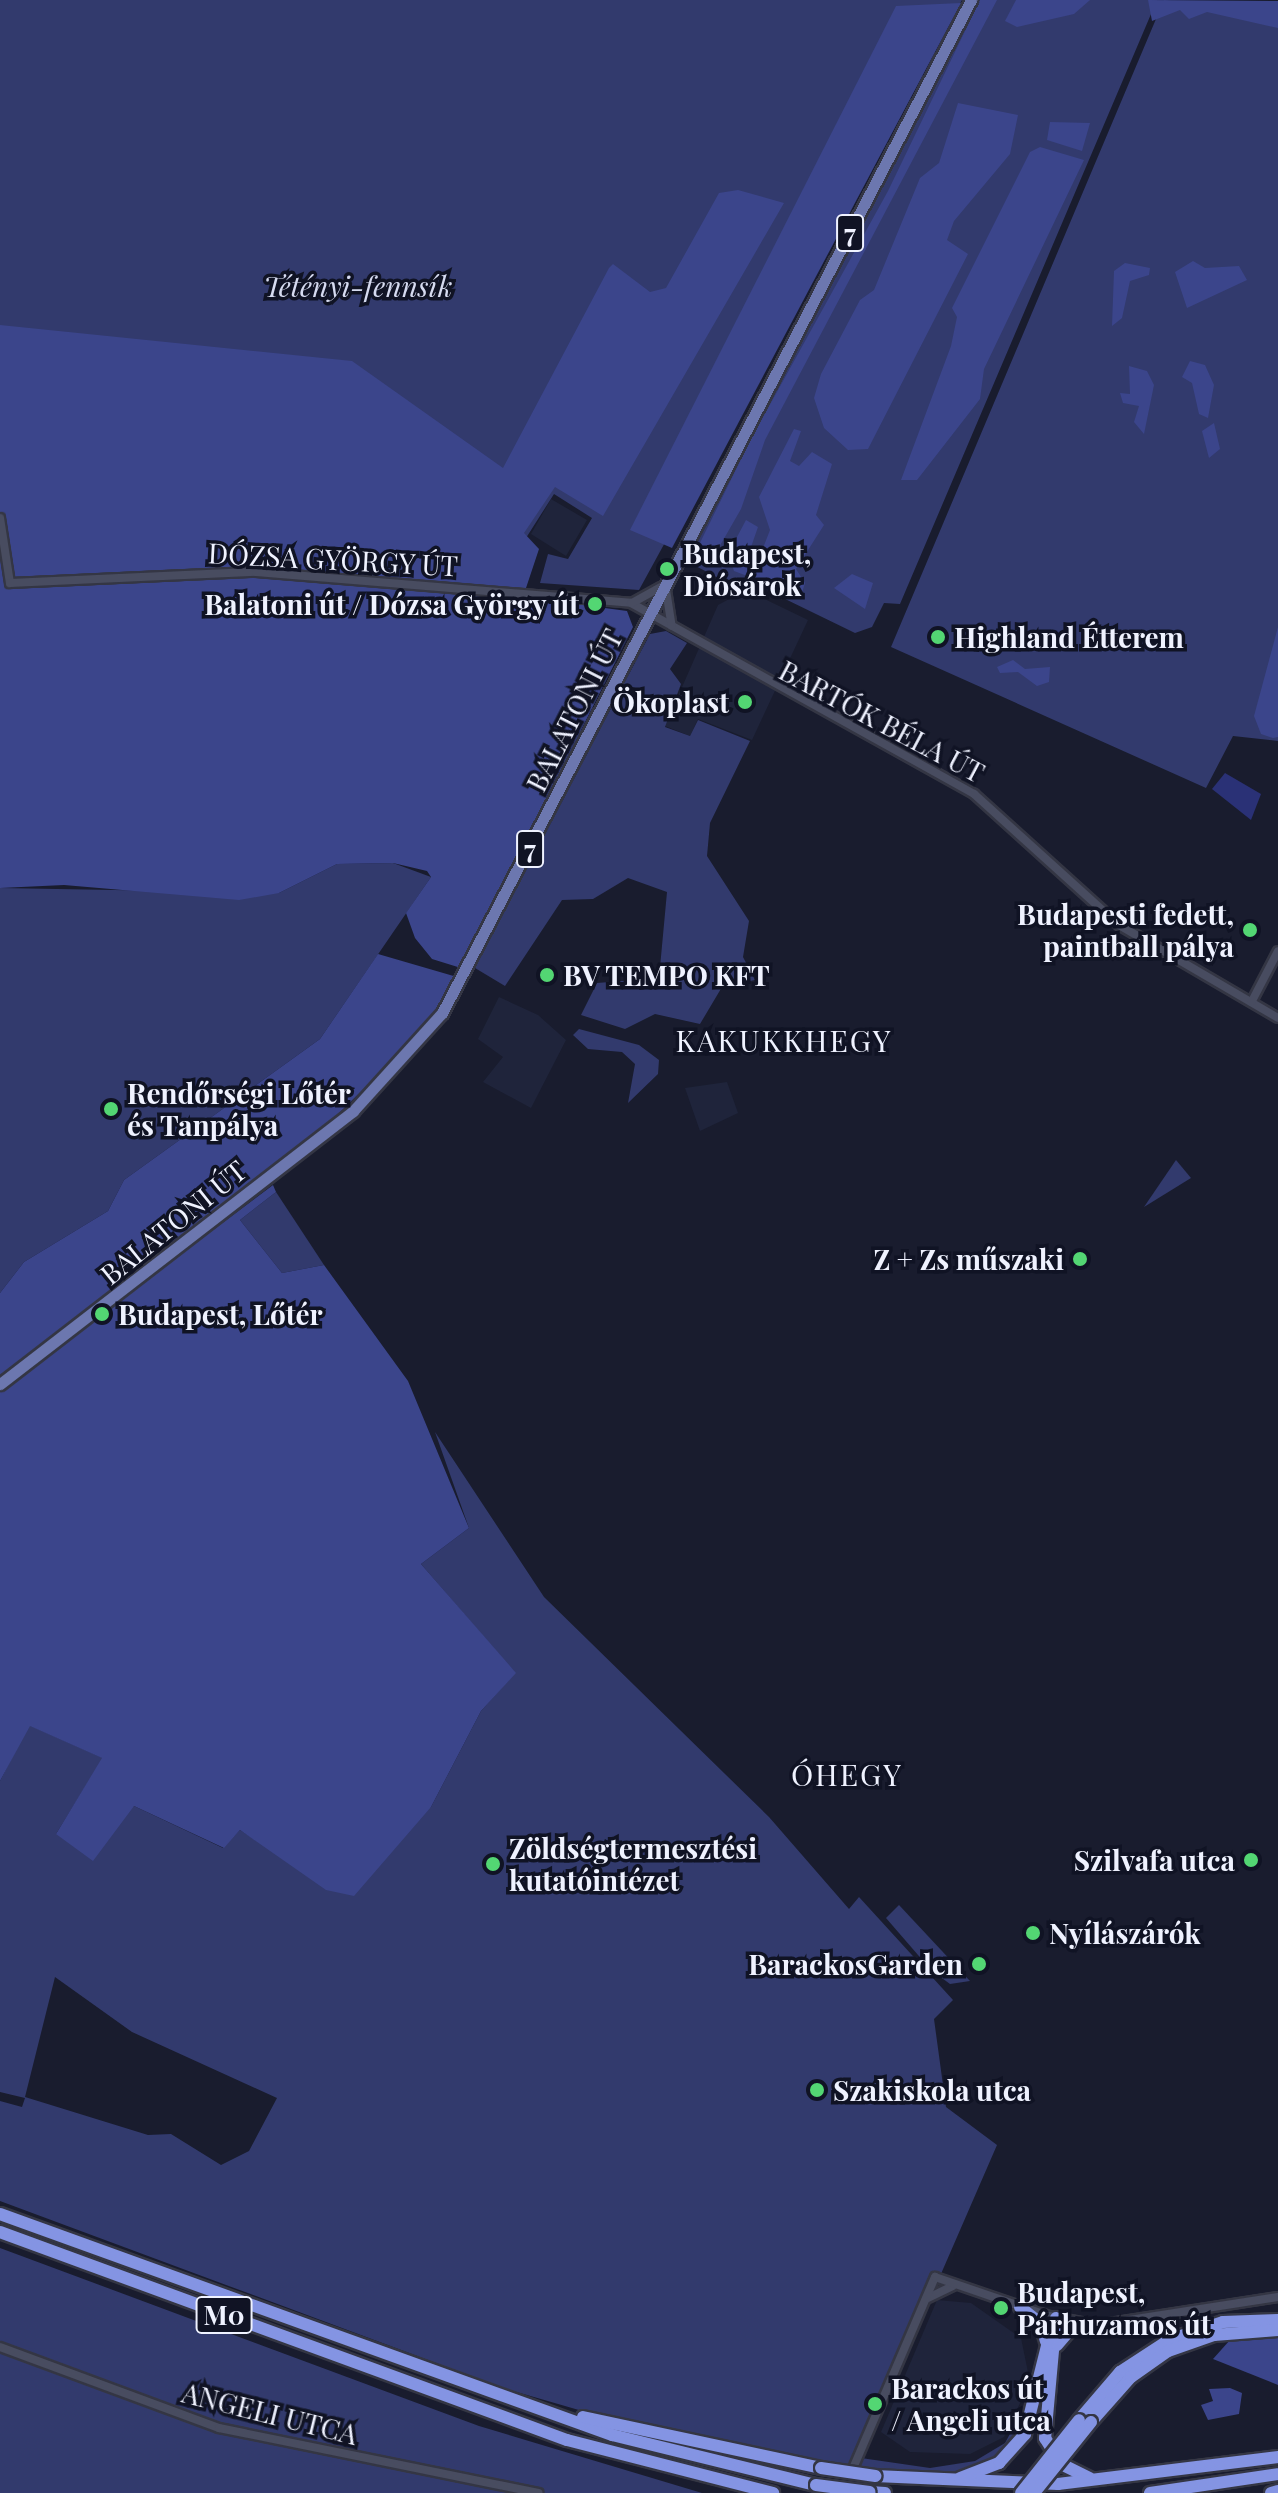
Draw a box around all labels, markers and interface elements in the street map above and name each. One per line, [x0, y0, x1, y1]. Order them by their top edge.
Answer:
road number: 7 [836, 211, 864, 255]
park label: Tétényi-fennsík [264, 269, 452, 303]
street label: DÓZSA GYÖRGY ÚT [207, 536, 459, 582]
place label: Budapest, Diósárok [683, 536, 811, 602]
marker: Budapest, Diósárok [658, 560, 676, 578]
place label: Balatoni út / Dózsa György út [203, 587, 579, 621]
marker: Balatoni út / Dózsa György út [586, 595, 604, 613]
place label: Highland Étterem [954, 620, 1184, 654]
street label: BALATONI ÚT [519, 623, 629, 797]
marker: Highland Étterem [929, 628, 947, 646]
street label: BARTÓK BÉLA ÚT [774, 653, 990, 789]
place label: Ökoplast [613, 685, 729, 719]
marker: Ökoplast [736, 693, 754, 711]
road number: 7 [516, 827, 544, 871]
place label: Budapesti fedett, paintball pálya [1017, 897, 1234, 963]
marker: Budapesti fedett, paintball pálya [1241, 921, 1259, 939]
place label: BV TEMPO KFT [563, 958, 771, 992]
marker: BV TEMPO KFT [538, 966, 556, 984]
district label: KAKUKKHEGY [675, 1022, 893, 1058]
place label: Rendőrségi Lőtér és Tanpálya [127, 1076, 351, 1142]
marker: Rendőrségi Lőtér és Tanpálya [102, 1100, 120, 1118]
street label: BALATONI ÚT [93, 1153, 253, 1291]
place label: Z + Zs műszaki [873, 1242, 1064, 1276]
marker: Z + Zs műszaki [1071, 1250, 1089, 1268]
place label: Budapest, Lőtér [118, 1297, 323, 1331]
marker: Budapest, Lőtér [93, 1305, 111, 1323]
district label: ÓHEGY [791, 1756, 903, 1792]
place label: Zöldségtermesztési kutatóintézet [509, 1831, 757, 1897]
place label: Szilvafa utca [1074, 1843, 1235, 1877]
marker: Szilvafa utca [1242, 1851, 1260, 1869]
marker: Zöldségtermesztési kutatóintézet [484, 1855, 502, 1873]
place label: Nyílászárók [1049, 1916, 1201, 1950]
marker: Nyílászárók [1024, 1924, 1042, 1942]
place label: BarackosGarden [748, 1947, 963, 1981]
marker: BarackosGarden [970, 1955, 988, 1973]
place label: Szakiskola utca [833, 2073, 1031, 2107]
marker: Szakiskola utca [808, 2081, 826, 2099]
place label: Budapest, Párhuzamos út [1017, 2275, 1211, 2341]
road number: M0 [194, 2293, 254, 2337]
marker: Budapest, Párhuzamos út [992, 2299, 1010, 2317]
place label: Barackos út / Angeli utca [891, 2371, 1052, 2437]
street label: ANGELI UTCA [179, 2375, 361, 2451]
marker: Barackos út / Angeli utca [866, 2395, 884, 2413]

